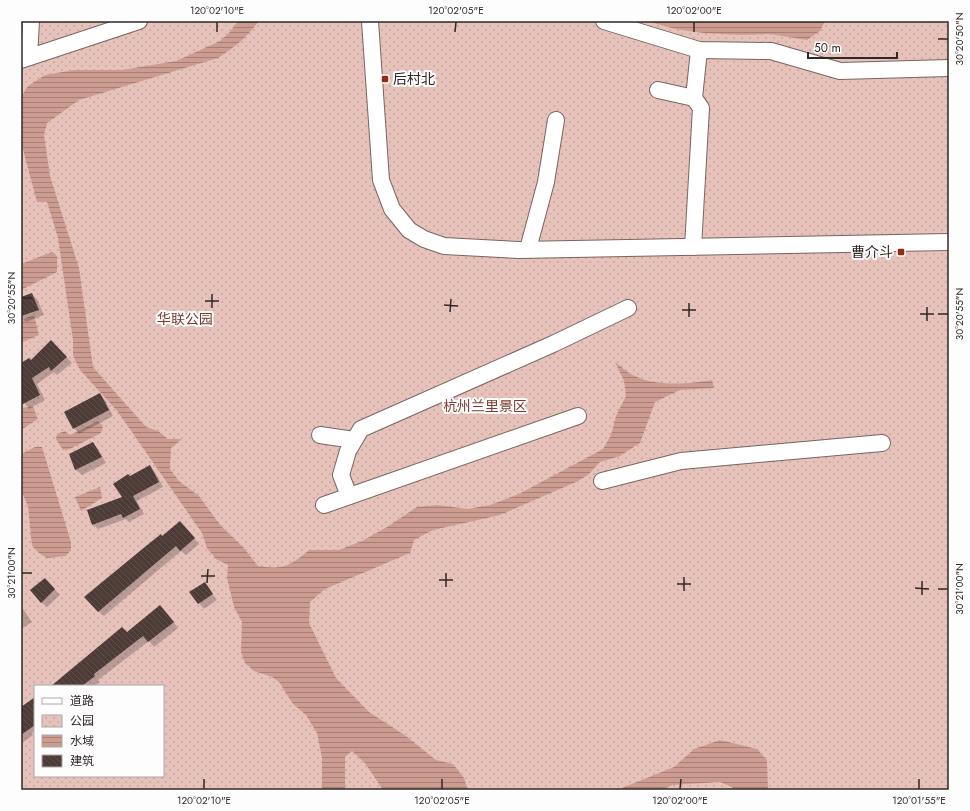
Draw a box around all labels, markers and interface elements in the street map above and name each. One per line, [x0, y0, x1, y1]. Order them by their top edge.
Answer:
text: 120°02'10"E [190, 3, 244, 18]
text: 120°02'05"E [428, 3, 484, 18]
text: 120°02'00"E [666, 3, 722, 18]
text: 30°20'50"N [952, 13, 967, 65]
scale bar [808, 34, 897, 60]
text: 50 m [814, 39, 841, 57]
place label: 后村北 [393, 69, 435, 89]
marker: 后村北 [380, 74, 390, 84]
place label: 曹介斗 [851, 242, 893, 262]
marker: 曹介斗 [896, 247, 906, 257]
text: 30°20'55"N [4, 272, 19, 324]
text: 30°20'55"N [952, 288, 967, 340]
park label: 华联公园 [157, 309, 213, 329]
park label: 杭州兰里景区 [443, 396, 527, 416]
text: 30°21'00"N [4, 547, 19, 599]
text: 30°21'00"N [952, 563, 967, 615]
legend [34, 685, 164, 777]
text: 道路 [70, 692, 94, 710]
text: 公园 [70, 712, 94, 730]
text: 水域 [70, 732, 94, 750]
text: 建筑 [70, 752, 94, 770]
text: 120°02'10"E [177, 793, 231, 808]
text: 120°02'05"E [414, 793, 470, 808]
text: 120°02'00"E [652, 793, 708, 808]
text: 120°01'55"E [892, 793, 946, 808]

